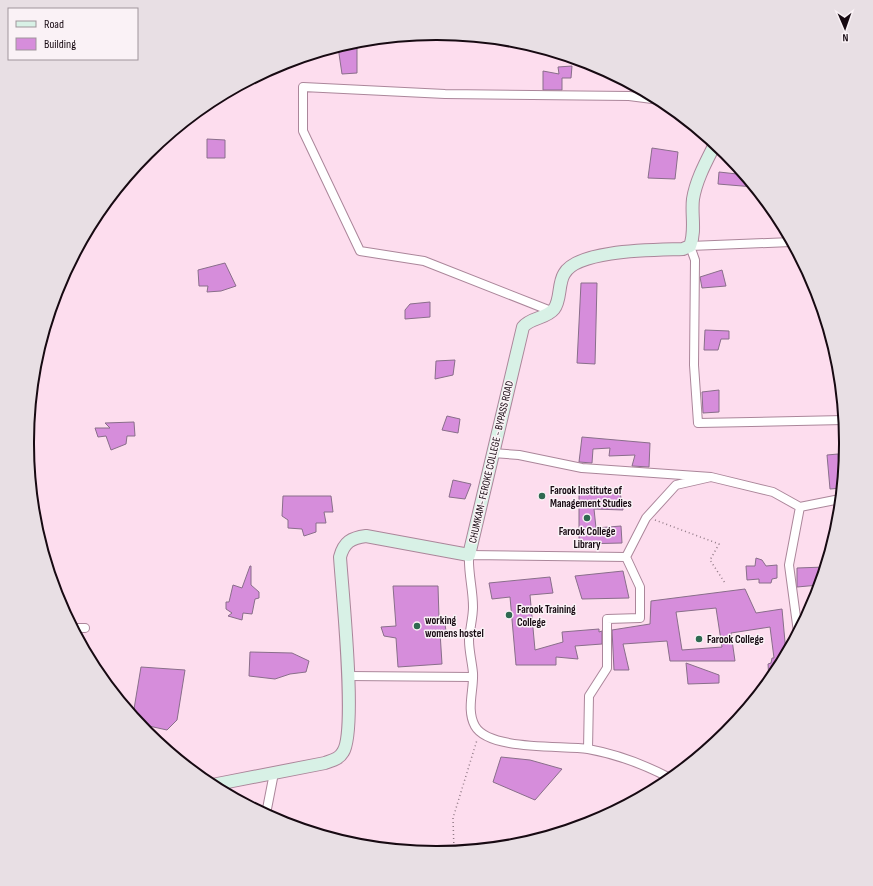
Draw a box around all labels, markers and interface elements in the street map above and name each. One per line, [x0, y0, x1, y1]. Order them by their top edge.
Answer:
legend [8, 8, 138, 60]
north arrow [825, 8, 865, 48]
text: Road [44, 17, 64, 32]
text: N [842, 31, 848, 44]
text: Building [44, 37, 76, 52]
street label: CHUMKAM- FEROKE COLLEGE - BYPASS ROAD [466, 380, 516, 544]
place label: Farook Institute of Management Studies [550, 484, 632, 510]
marker: Farook Institute of Management Studies [537, 491, 547, 501]
marker: Farook College Library [582, 513, 592, 523]
place label: Farook College Library [559, 525, 616, 551]
place label: Farook Training College [517, 603, 576, 629]
marker: Farook Training College [504, 610, 514, 620]
place label: working womens hostel [425, 614, 484, 640]
marker: working womens hostel [412, 621, 422, 631]
place label: Farook College [707, 633, 764, 646]
marker: Farook College [694, 634, 704, 644]

